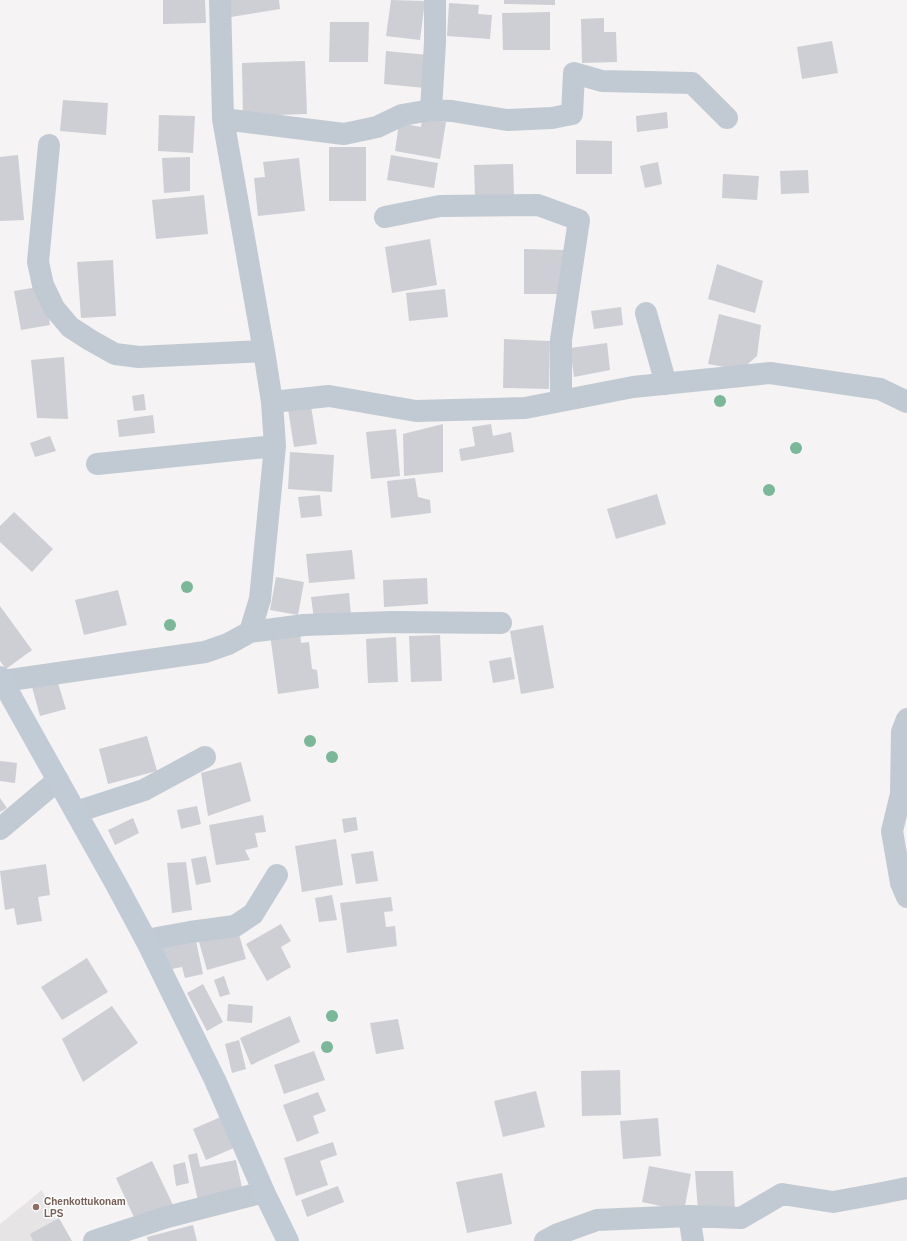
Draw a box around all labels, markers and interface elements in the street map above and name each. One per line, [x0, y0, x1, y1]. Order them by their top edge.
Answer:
place label: Chenkottukonam LPS [44, 1196, 126, 1219]
marker: Chenkottukonam LPS [31, 1202, 41, 1212]

